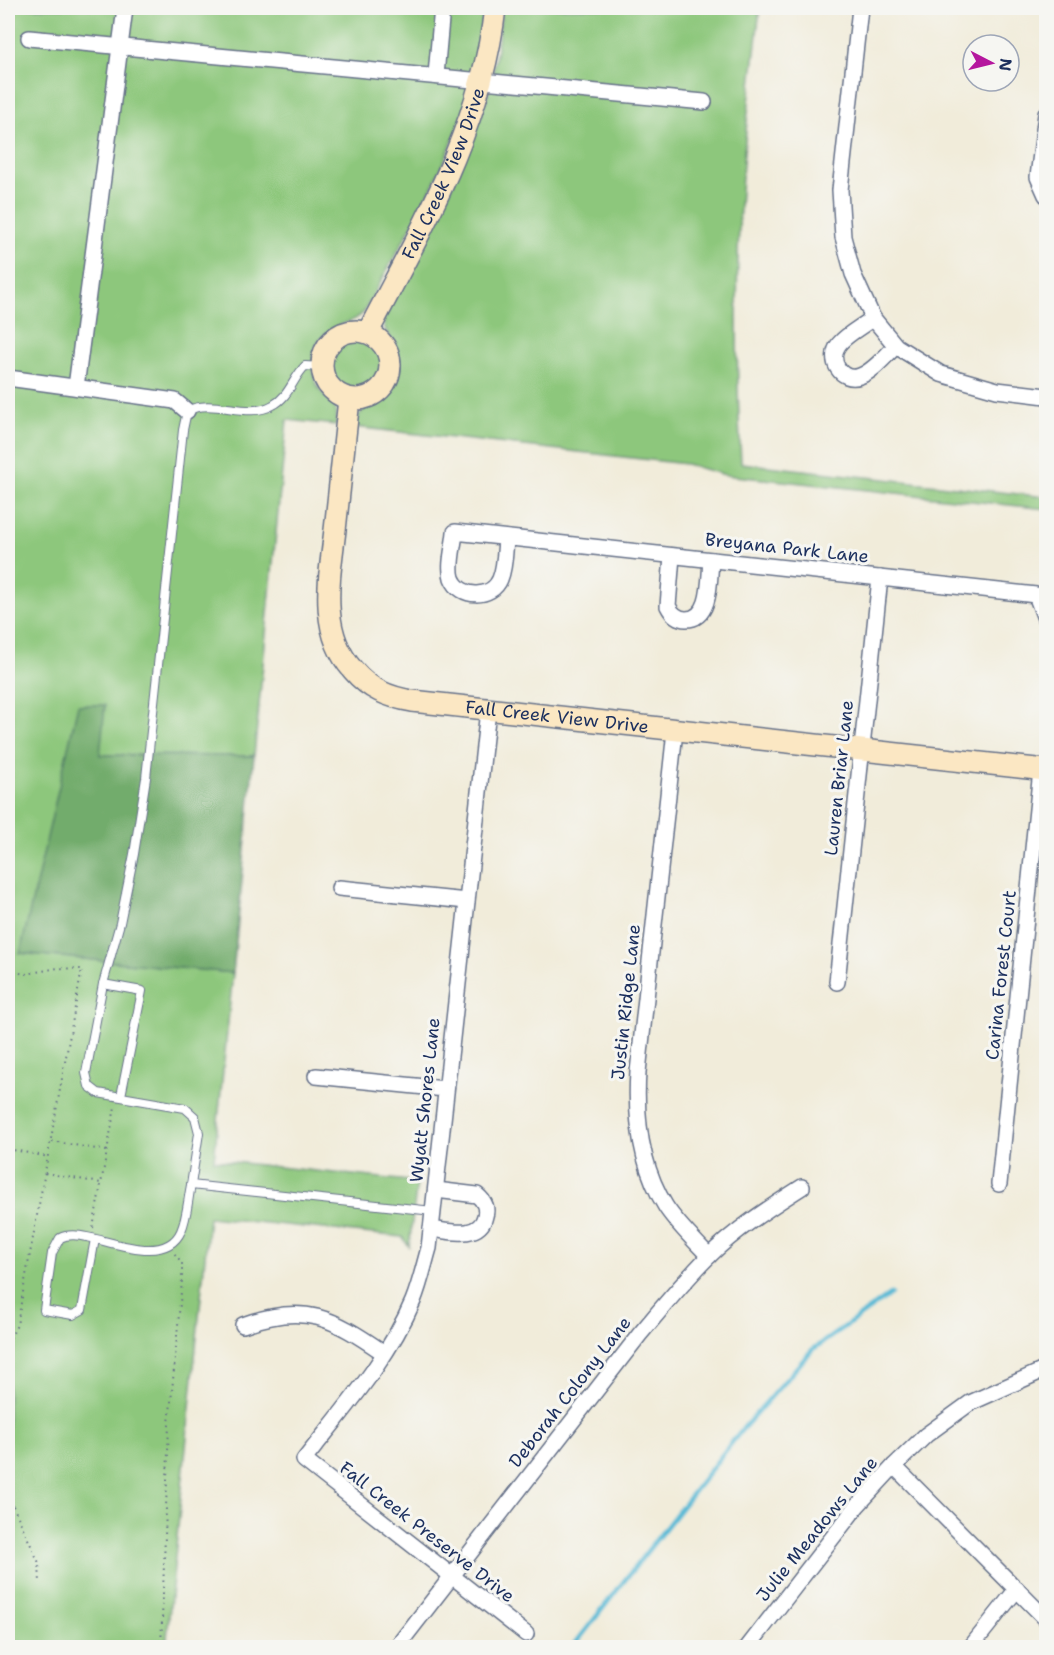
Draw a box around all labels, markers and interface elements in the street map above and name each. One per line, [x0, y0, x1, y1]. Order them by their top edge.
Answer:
north arrow [961, 33, 1021, 93]
text: N [994, 57, 1017, 72]
street label: Fall Creek View Drive [396, 85, 490, 263]
street label: Breyana Park Lane [704, 527, 870, 569]
street label: Fall Creek View Drive [464, 695, 650, 739]
street label: Lauren Briar Lane [819, 699, 859, 857]
street label: Carina Forest Court [980, 889, 1022, 1061]
street label: Justin Ridge Lane [606, 923, 646, 1081]
street label: Wyatt Shores Lane [404, 1016, 446, 1184]
street label: Deborah Colony Lane [503, 1311, 637, 1473]
street label: Julie Meadows Lane [751, 1451, 883, 1607]
street label: Fall Creek Preserve Drive [335, 1456, 519, 1608]

